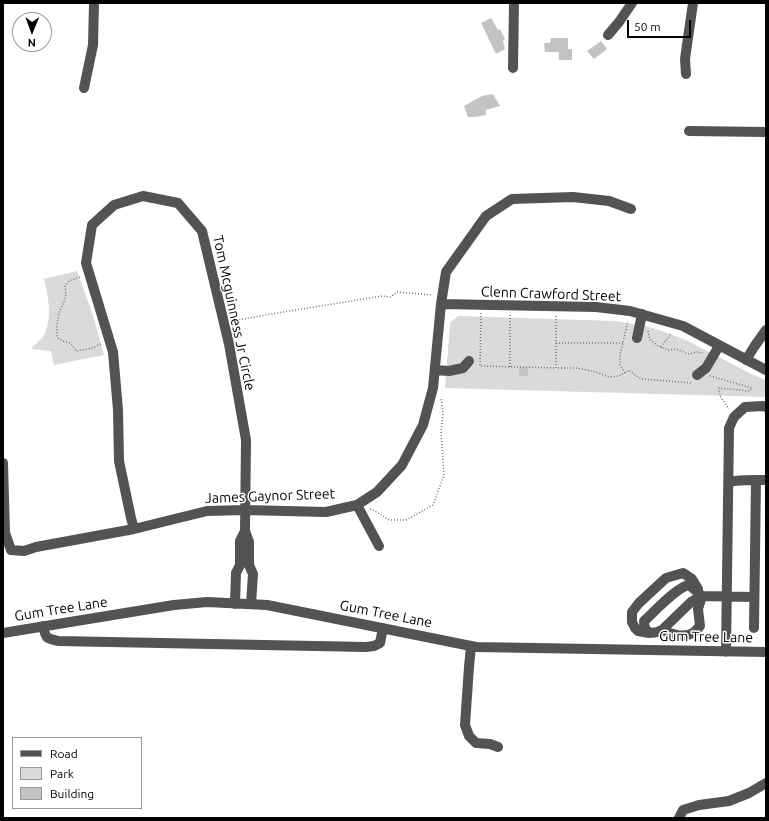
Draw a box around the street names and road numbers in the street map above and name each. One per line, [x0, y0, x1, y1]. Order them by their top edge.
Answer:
street label: Tom Mcguinness Jr Circle [209, 234, 259, 392]
street label: Clenn Crawford Street [481, 283, 621, 305]
street label: James Gaynor Street [205, 485, 335, 507]
street label: Gum Tree Lane [13, 593, 109, 625]
street label: Gum Tree Lane [338, 597, 434, 631]
street label: Gum Tree Lane [659, 628, 753, 646]

